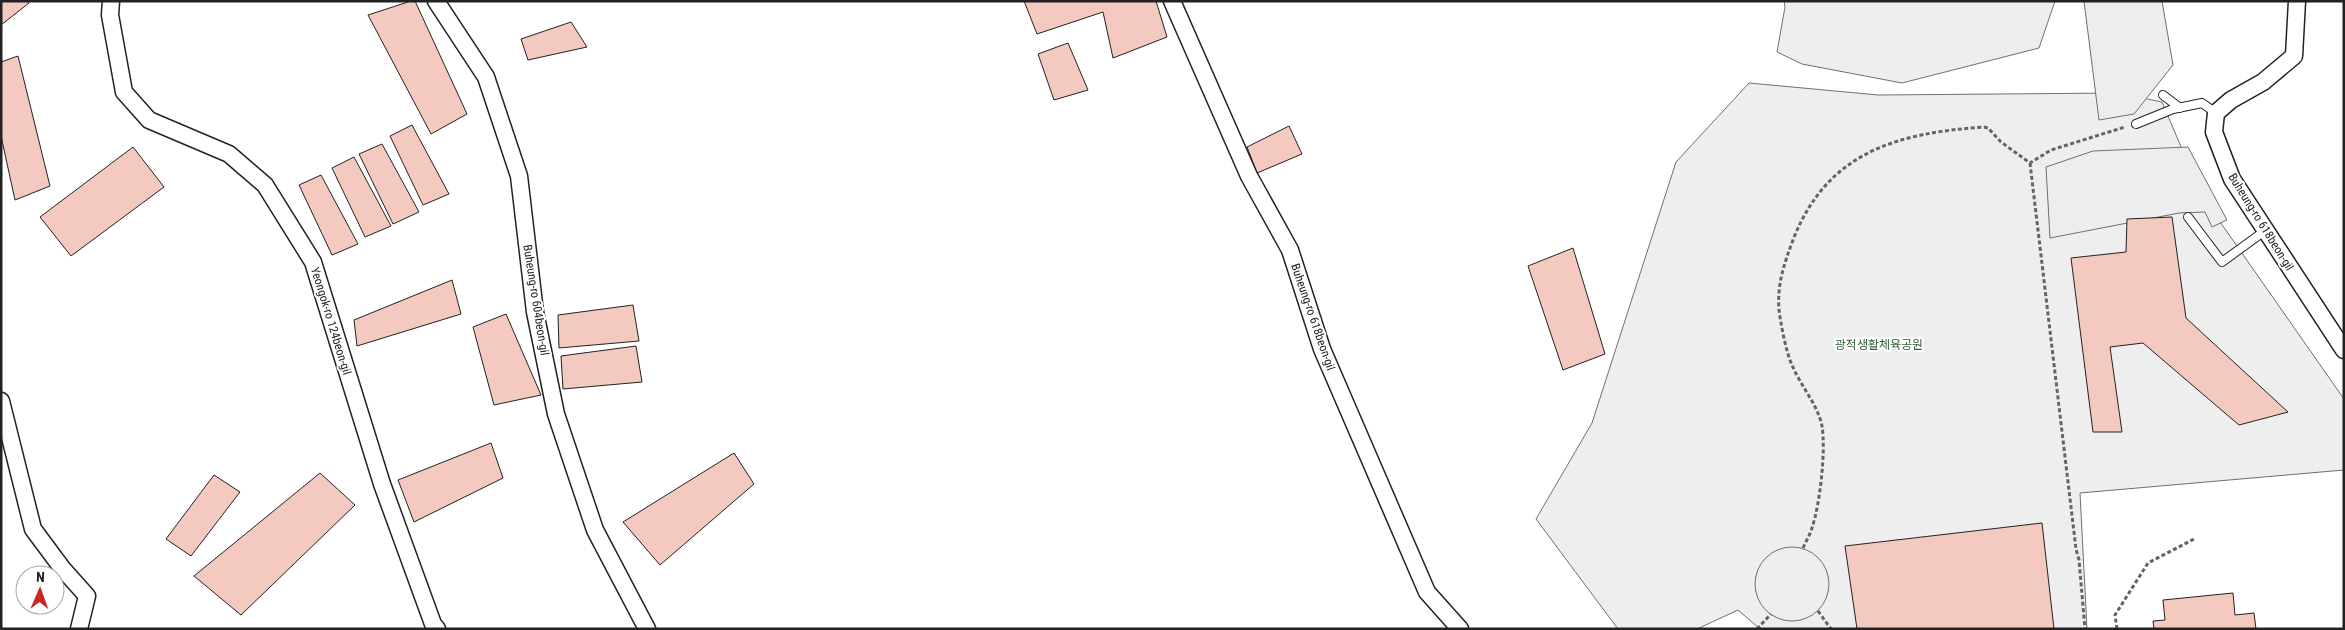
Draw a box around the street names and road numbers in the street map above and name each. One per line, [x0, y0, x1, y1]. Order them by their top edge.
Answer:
street label: Buheung-ro 618beon-gil [2225, 171, 2297, 273]
street label: Buheung-ro 604beon-gil [520, 244, 552, 356]
street label: Buheung-ro 618beon-gil [1288, 262, 1338, 372]
street label: Yeongok-ro 124beon-gil [308, 266, 354, 376]

